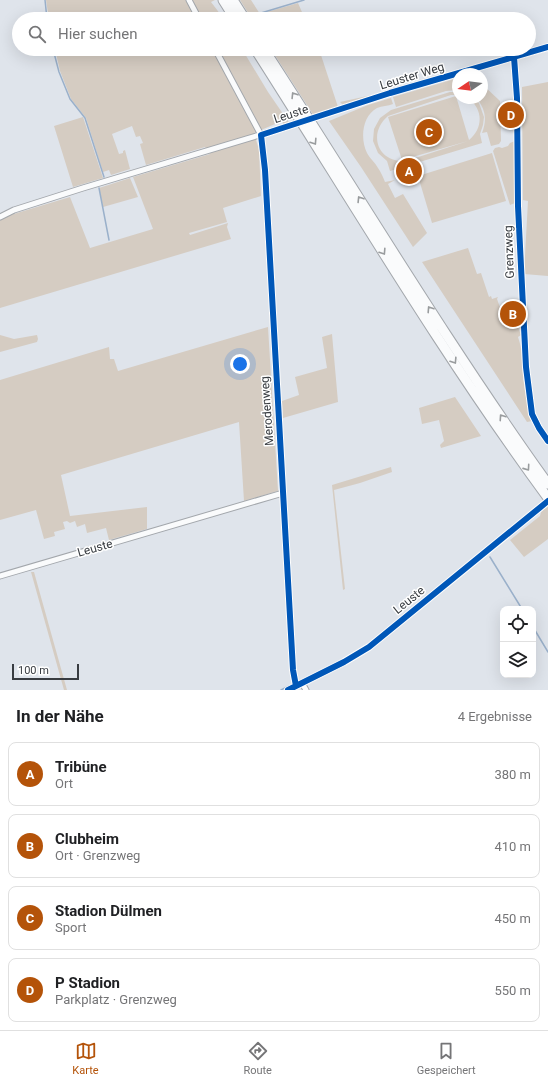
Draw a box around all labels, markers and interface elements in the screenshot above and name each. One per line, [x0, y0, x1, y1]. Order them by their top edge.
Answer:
search box [12, 12, 536, 56]
icon: search [26, 23, 48, 45]
text: Hier suchen [58, 25, 137, 43]
street label: Leuster Weg [378, 60, 446, 92]
north arrow [452, 68, 488, 104]
one-way arrow [291, 92, 298, 99]
pin: D [498, 100, 524, 130]
street label: Leuste [272, 102, 310, 126]
pin: C [416, 117, 442, 147]
one-way arrow [309, 138, 317, 145]
pin: A [396, 156, 422, 186]
one-way arrow [358, 197, 365, 204]
street label: Grenzweg [501, 225, 517, 279]
one-way arrow [379, 247, 386, 254]
pin: B [500, 299, 526, 329]
one-way arrow [427, 306, 435, 313]
your location [230, 354, 250, 374]
one-way arrow [449, 357, 457, 364]
street label: Merodenweg [258, 376, 276, 446]
one-way arrow [499, 415, 506, 422]
one-way arrow [522, 464, 529, 471]
street label: Leuste [76, 536, 114, 560]
street label: Leuste [391, 583, 427, 617]
map controls [500, 606, 536, 678]
button: locate [500, 606, 536, 642]
button: layers [500, 642, 536, 678]
scale bar [12, 662, 79, 681]
text: 100 m [18, 664, 49, 677]
text: In der Nähe [16, 706, 104, 726]
text: 4 Ergebnisse [458, 709, 532, 724]
text: Tribüne [55, 758, 107, 776]
text: A [26, 767, 34, 782]
text: 380 m [494, 767, 531, 782]
text: Ort [55, 776, 73, 791]
text: Clubheim [55, 830, 119, 848]
text: B [26, 839, 34, 854]
text: 410 m [494, 839, 531, 854]
text: Ort · Grenzweg [55, 848, 140, 863]
text: Stadion Dülmen [55, 902, 162, 920]
text: C [26, 911, 34, 926]
text: 450 m [494, 911, 531, 926]
text: Sport [55, 920, 86, 935]
text: P Stadion [55, 974, 120, 992]
text: D [26, 983, 34, 998]
text: 550 m [494, 983, 531, 998]
text: Parkplatz · Grenzweg [55, 992, 177, 1007]
tab: Karte [72, 1040, 99, 1077]
tab: Route [243, 1040, 272, 1077]
tab: Gespeichert [417, 1040, 476, 1077]

